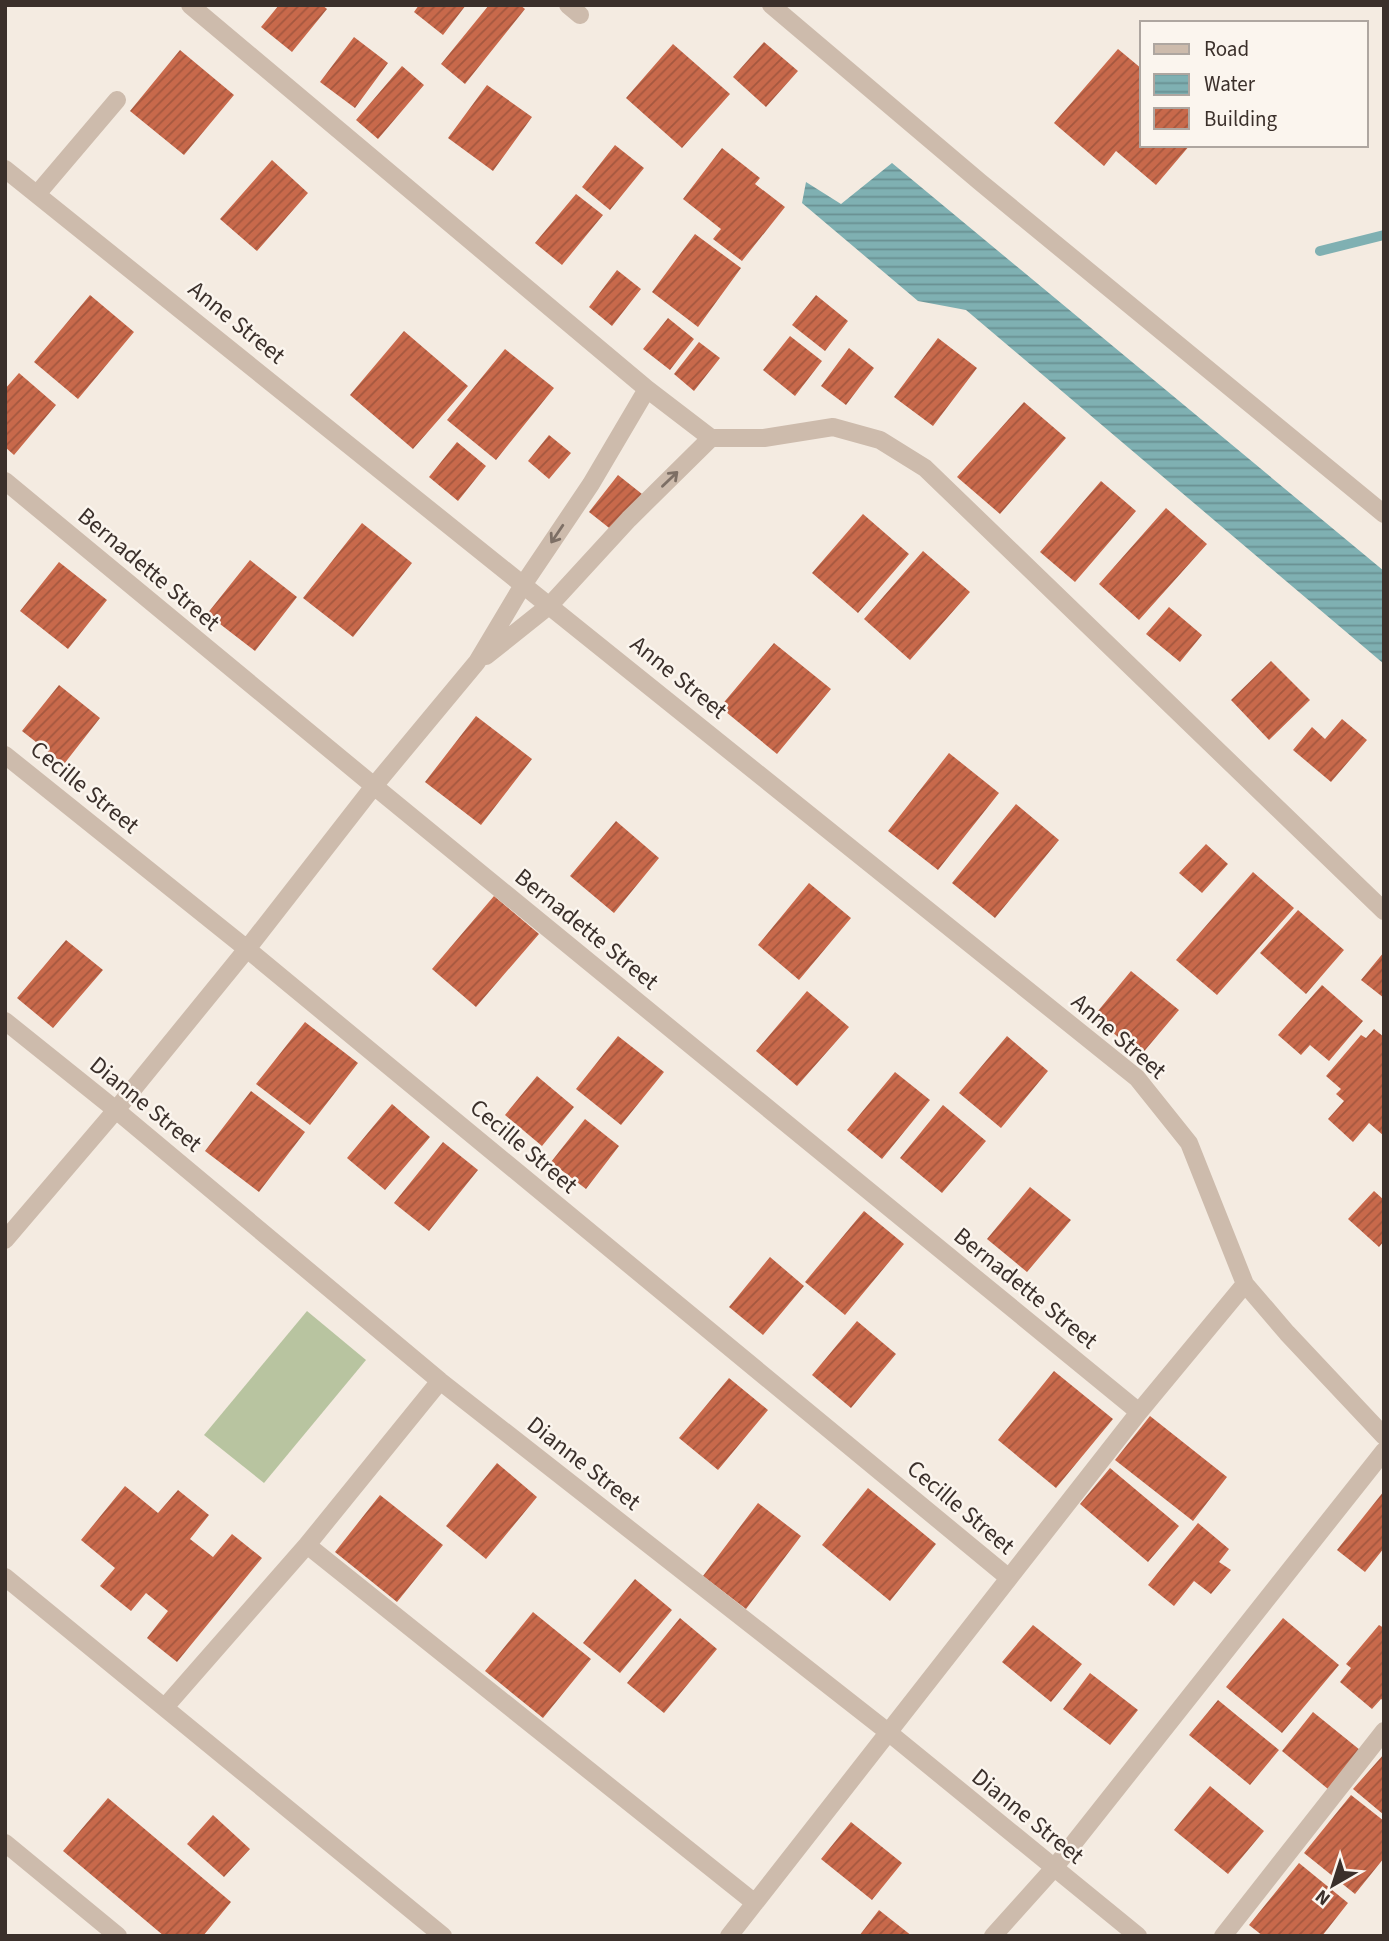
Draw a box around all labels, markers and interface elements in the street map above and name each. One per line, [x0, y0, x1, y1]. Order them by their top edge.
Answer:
legend [1140, 21, 1368, 147]
text: Road [1204, 34, 1249, 64]
text: Water [1204, 69, 1256, 99]
text: Building [1204, 104, 1278, 134]
street label: Anne Street [181, 272, 293, 373]
one-way arrow [661, 471, 678, 488]
street label: Bernadette Street [70, 499, 228, 640]
one-way arrow [550, 524, 564, 543]
street label: Anne Street [623, 627, 735, 728]
street label: Cecille Street [23, 732, 147, 842]
street label: Bernadette Street [507, 860, 666, 999]
street label: Anne Street [1063, 985, 1174, 1088]
street label: Dianne Street [82, 1048, 209, 1161]
street label: Cecille Street [462, 1091, 585, 1202]
street label: Bernadette Street [946, 1219, 1105, 1358]
street label: Dianne Street [519, 1408, 648, 1519]
street label: Cecille Street [899, 1452, 1022, 1563]
street label: Dianne Street [964, 1760, 1091, 1873]
north arrow [1298, 1850, 1368, 1920]
text: N [1310, 1883, 1337, 1912]

